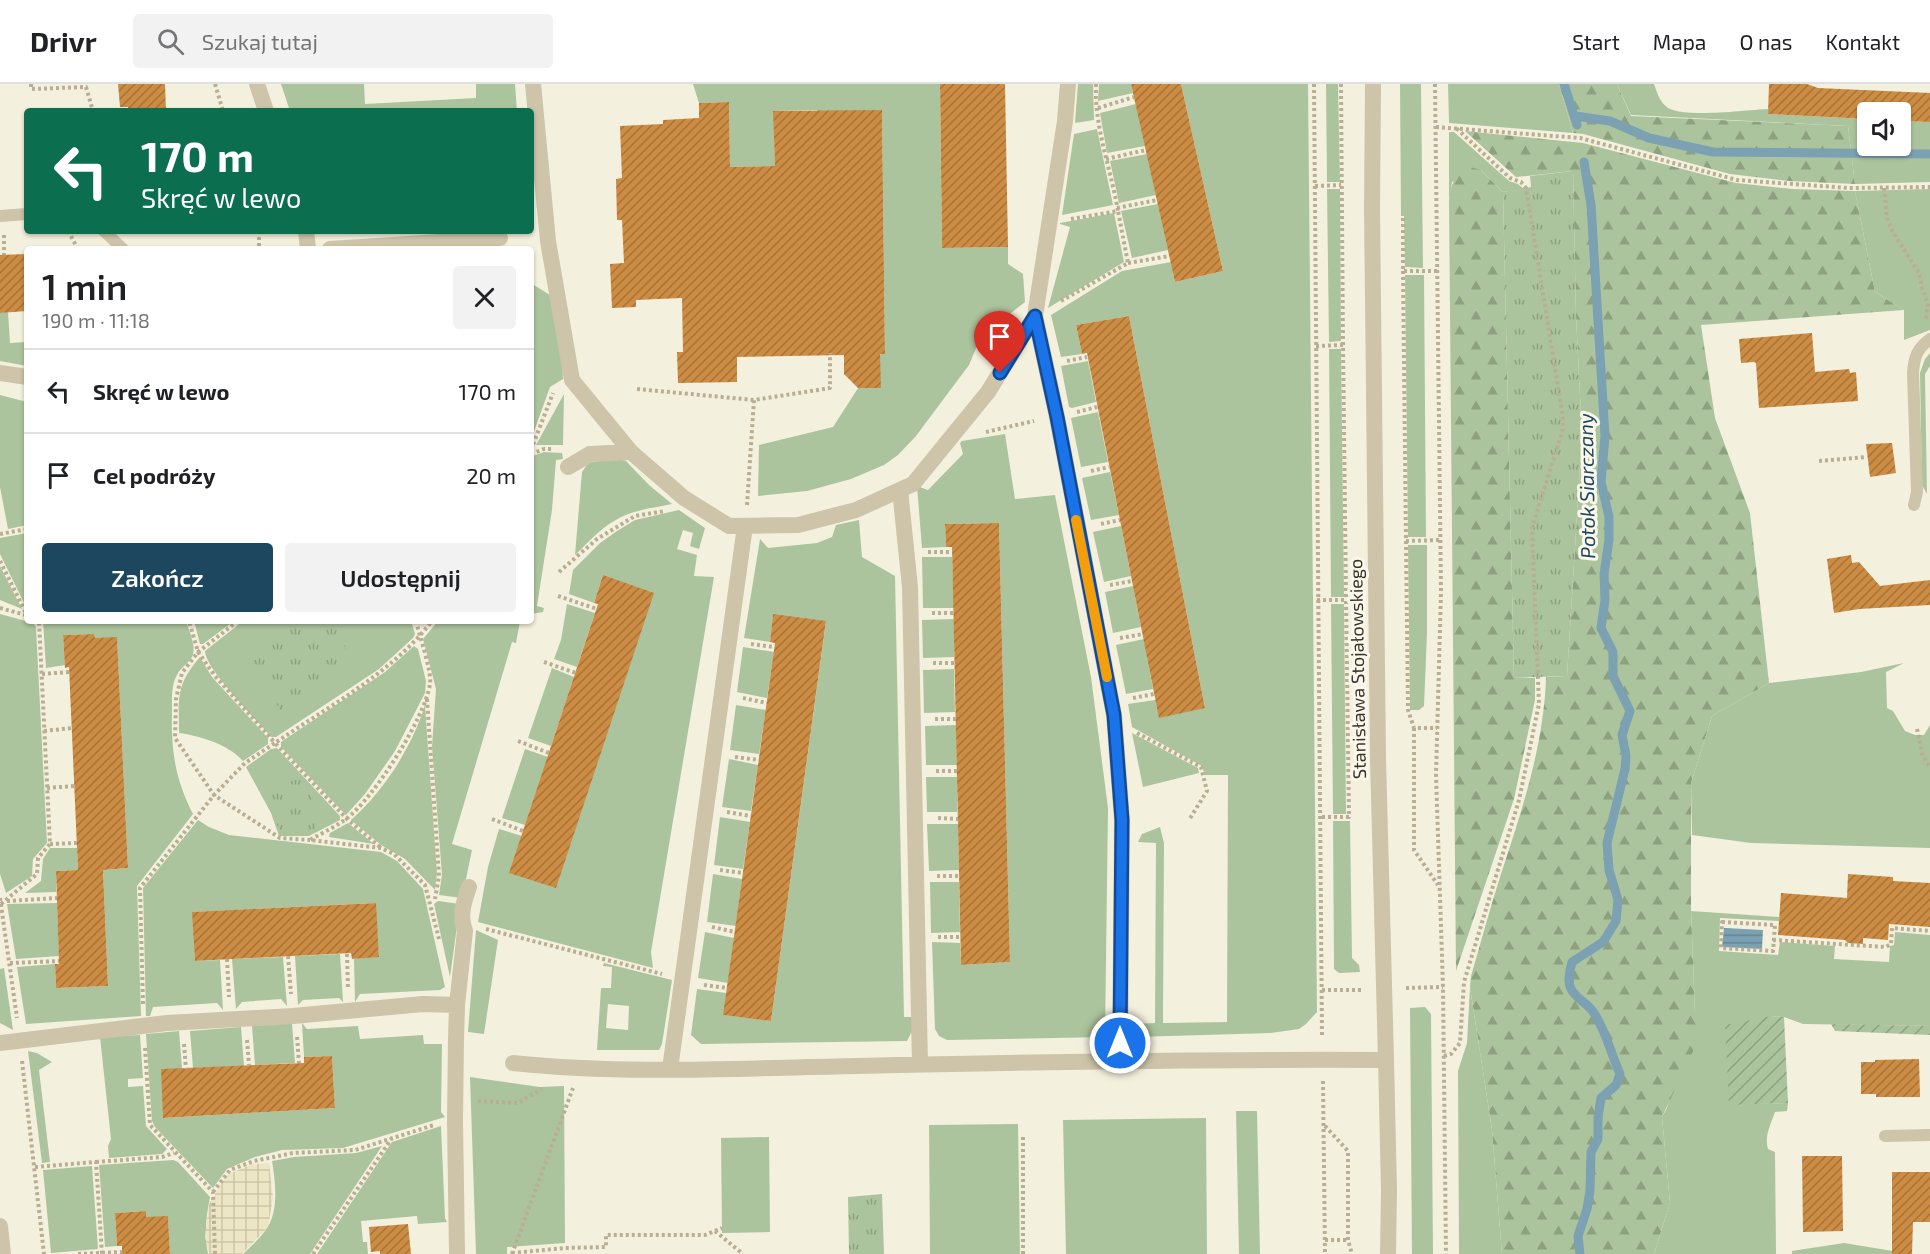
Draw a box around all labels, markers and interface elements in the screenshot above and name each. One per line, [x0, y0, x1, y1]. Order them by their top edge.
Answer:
search box [133, 14, 553, 68]
text: Drivr [30, 24, 97, 58]
icon: search [154, 25, 187, 58]
text: Szukaj tutaj [202, 28, 318, 54]
text: Start [1572, 29, 1620, 54]
text: Mapa [1653, 29, 1706, 54]
text: O nas [1739, 29, 1793, 54]
text: Kontakt [1826, 29, 1900, 54]
map controls [1857, 102, 1911, 156]
button: sound [1857, 102, 1911, 156]
text: 170 m [141, 130, 254, 180]
icon: left [42, 132, 120, 210]
text: Skręć w lewo [141, 181, 301, 213]
text: 1 min [42, 264, 127, 307]
button: close [453, 266, 516, 329]
text: 190 m · 11:18 [42, 308, 150, 332]
pin [974, 311, 1025, 373]
icon: arrive [983, 320, 1016, 353]
icon: left [42, 375, 75, 408]
text: Skręć w lewo [93, 378, 230, 404]
text: 170 m [459, 378, 516, 404]
water label: Potok Siarczany [1573, 413, 1600, 559]
icon: arrive [42, 459, 75, 492]
text: Cel podróży [93, 462, 215, 488]
text: 20 m [466, 462, 516, 488]
button: Zakończ [42, 543, 273, 612]
button: Udostępnij [285, 543, 516, 612]
street label: Stanisława Stojałowskiego [1344, 559, 1370, 779]
position arrow [1088, 1011, 1152, 1075]

